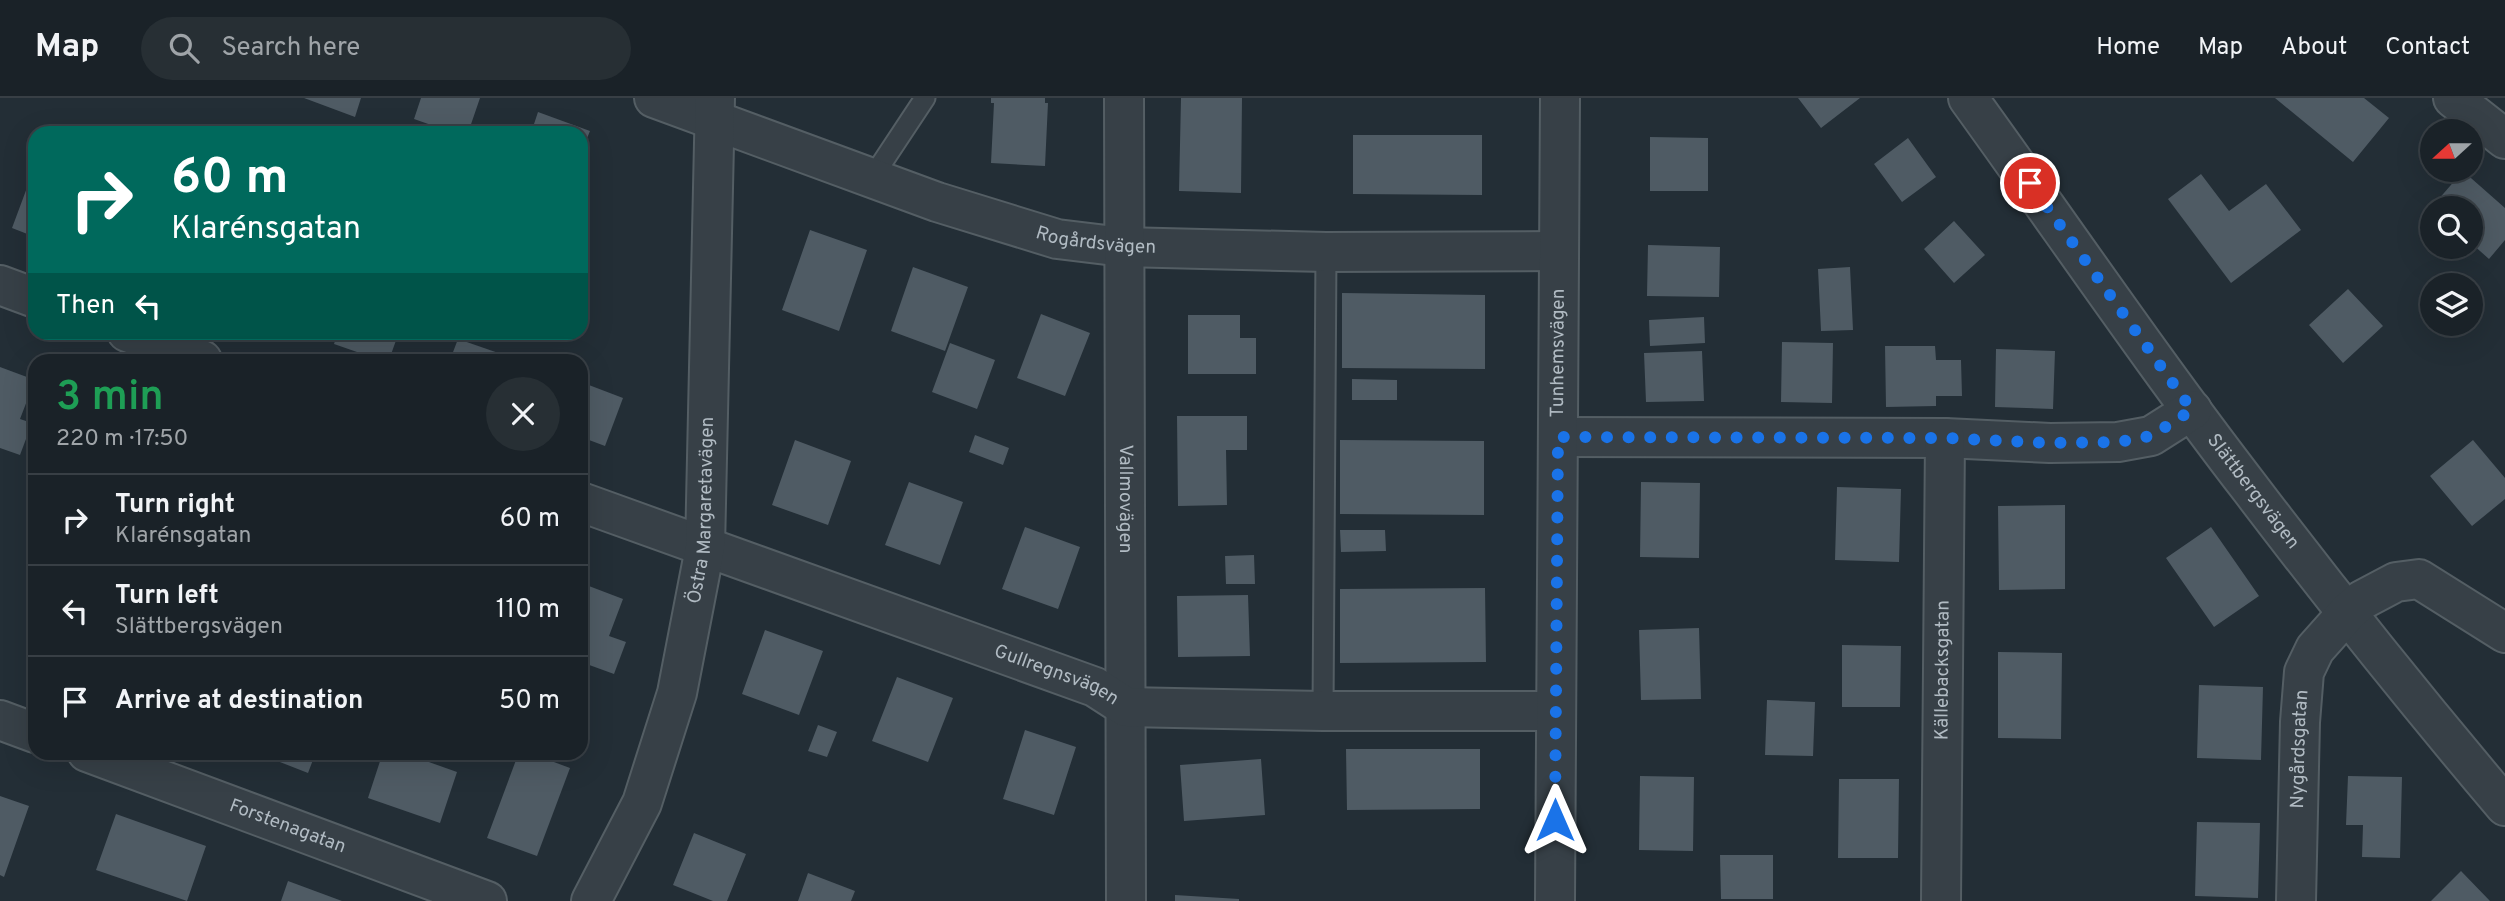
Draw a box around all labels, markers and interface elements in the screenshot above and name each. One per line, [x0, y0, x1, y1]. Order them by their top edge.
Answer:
search box [141, 17, 631, 80]
text: Map [35, 27, 99, 69]
icon: search [165, 29, 203, 67]
text: Search here [221, 32, 360, 65]
text: Home [2096, 33, 2160, 63]
text: Map [2198, 33, 2243, 63]
text: About [2281, 33, 2347, 63]
text: Contact [2385, 33, 2470, 63]
north arrow [2420, 119, 2483, 182]
map controls [2420, 119, 2483, 336]
text: 60 m [171, 149, 289, 211]
pin [2000, 153, 2060, 213]
icon: right [56, 154, 147, 245]
icon: arrive [2011, 164, 2049, 202]
button: search [2420, 196, 2483, 259]
text: Klarénsgatan [171, 210, 361, 250]
street label: Rogårdsvägen [1033, 221, 1156, 260]
button: layers [2420, 273, 2483, 336]
icon: left [129, 287, 167, 325]
street label: Tunhemsvägen [1546, 288, 1571, 418]
text: Then [56, 290, 115, 323]
text: 3 min [56, 372, 164, 425]
button: close [486, 377, 560, 451]
street label: Östra Margaretavägen [682, 416, 720, 606]
text: 220 m · 17:50 [56, 425, 188, 454]
street label: Slättbergsvägen [2201, 429, 2305, 554]
street label: Vallmovägen [1113, 444, 1137, 554]
text: Turn right [115, 489, 235, 522]
icon: right [56, 501, 94, 539]
text: 60 m [500, 503, 560, 536]
text: Klarénsgatan [115, 522, 252, 551]
text: Turn left [115, 580, 219, 613]
icon: left [56, 592, 94, 630]
text: 110 m [496, 594, 560, 627]
street label: Källebacksgatan [1930, 600, 1956, 740]
text: Slättbergsvägen [115, 613, 283, 642]
street label: Gullregnsvägen [991, 640, 1123, 711]
icon: arrive [56, 683, 94, 721]
text: Arrive at destination [115, 685, 363, 718]
text: 50 m [499, 685, 560, 718]
street label: Nygårdsgatan [2286, 689, 2315, 809]
position arrow [1518, 783, 1592, 857]
street label: Forstenagatan [226, 794, 349, 859]

